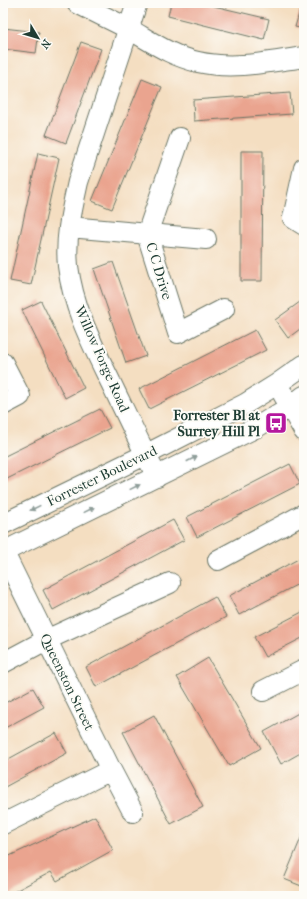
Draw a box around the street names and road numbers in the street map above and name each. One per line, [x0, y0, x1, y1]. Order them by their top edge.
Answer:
street label: C C Drive [142, 240, 176, 302]
street label: Willow Forge Road [71, 302, 133, 415]
street label: Forrester Boulevard [44, 442, 160, 510]
street label: Queenston Street [36, 631, 98, 733]

